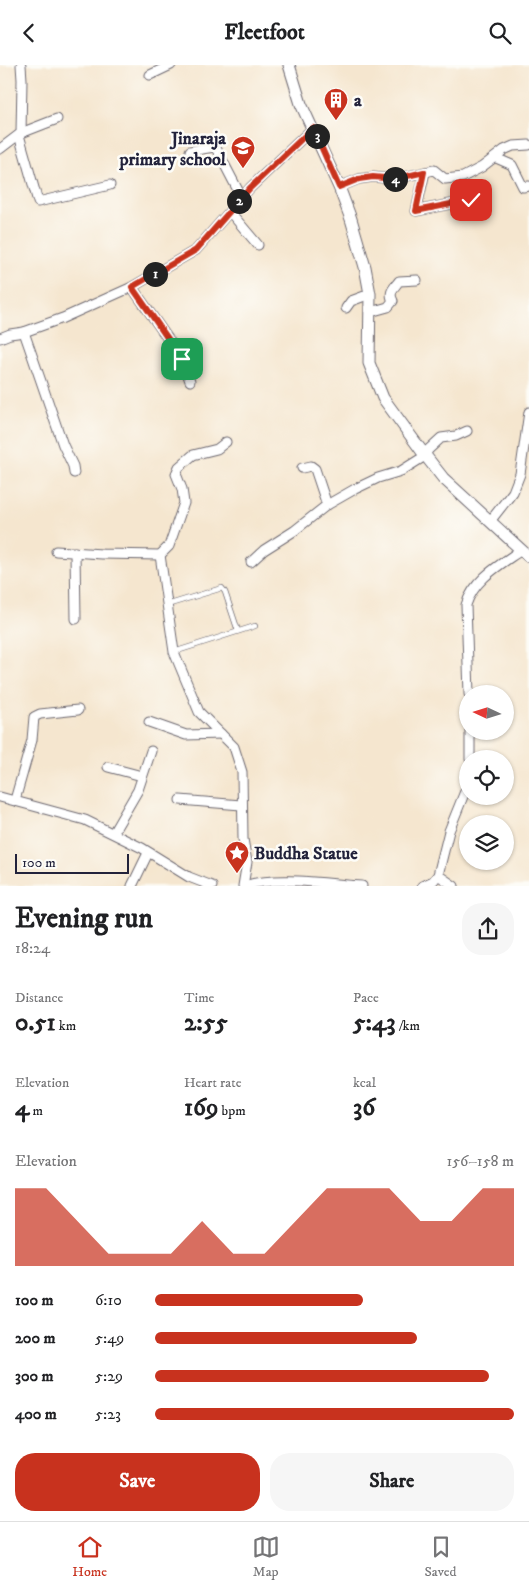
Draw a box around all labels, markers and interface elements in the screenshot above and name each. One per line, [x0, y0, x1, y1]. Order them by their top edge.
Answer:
icon: back [15, 19, 43, 47]
text: Fleetfoot [224, 19, 305, 46]
icon: search [486, 19, 514, 47]
building icon: a [323, 87, 349, 121]
place label: a [354, 90, 362, 112]
pin: 3 [304, 123, 330, 149]
text: 3 [315, 127, 320, 145]
place label: Jinaraja primary school [118, 128, 227, 171]
school or university icon: Jinaraja primary school [230, 135, 256, 169]
pin: 4 [382, 167, 408, 191]
text: 4 [391, 170, 400, 188]
pin [450, 179, 492, 221]
icon: check [457, 186, 485, 214]
pin: 2 [226, 189, 252, 213]
text: 2 [236, 192, 243, 210]
pin: 1 [142, 261, 168, 287]
text: 1 [153, 265, 158, 283]
pin [161, 338, 203, 380]
icon: arrive [168, 345, 196, 373]
north arrow [459, 685, 514, 740]
map controls [459, 685, 514, 870]
button: locate [459, 750, 514, 805]
button: layers [459, 815, 514, 870]
place icon: Buddha Statue [224, 840, 250, 874]
place label: Buddha Statue [254, 843, 358, 865]
scale bar [15, 851, 129, 874]
text: 100 m [22, 854, 56, 872]
text: Evening run [15, 901, 153, 936]
button: share [462, 903, 514, 955]
text: 18:24 [15, 938, 50, 958]
text: Distance [15, 989, 63, 1007]
text: Time [184, 989, 214, 1007]
text: Pace [353, 989, 379, 1007]
text: 0.51 [15, 1007, 56, 1038]
text: 2:55 [184, 1007, 228, 1038]
text: 5:43 [353, 1007, 396, 1038]
text: km [56, 1017, 76, 1035]
text: /km [396, 1017, 420, 1035]
text: Elevation [15, 1074, 69, 1092]
text: Heart rate [184, 1074, 241, 1092]
text: kcal [353, 1074, 376, 1092]
text: 4 [15, 1092, 29, 1123]
text: 169 [184, 1092, 219, 1123]
text: 36 [353, 1092, 375, 1123]
text: m [29, 1102, 43, 1120]
text: bpm [219, 1102, 246, 1120]
text: Elevation [15, 1151, 77, 1171]
text: 156–158 m [446, 1151, 514, 1171]
text: 100 m [15, 1290, 54, 1310]
text: 6:10 [95, 1290, 122, 1310]
text: 200 m [15, 1328, 56, 1348]
text: 5:49 [95, 1328, 124, 1348]
text: 300 m [15, 1366, 54, 1386]
text: 5:29 [95, 1366, 123, 1386]
text: 400 m [15, 1404, 57, 1424]
text: 5:23 [95, 1404, 121, 1424]
button: Save [15, 1453, 260, 1511]
button: Share [270, 1453, 514, 1511]
tab: Home [72, 1533, 107, 1581]
tab: Map [252, 1533, 280, 1581]
tab: Saved [424, 1533, 457, 1581]

